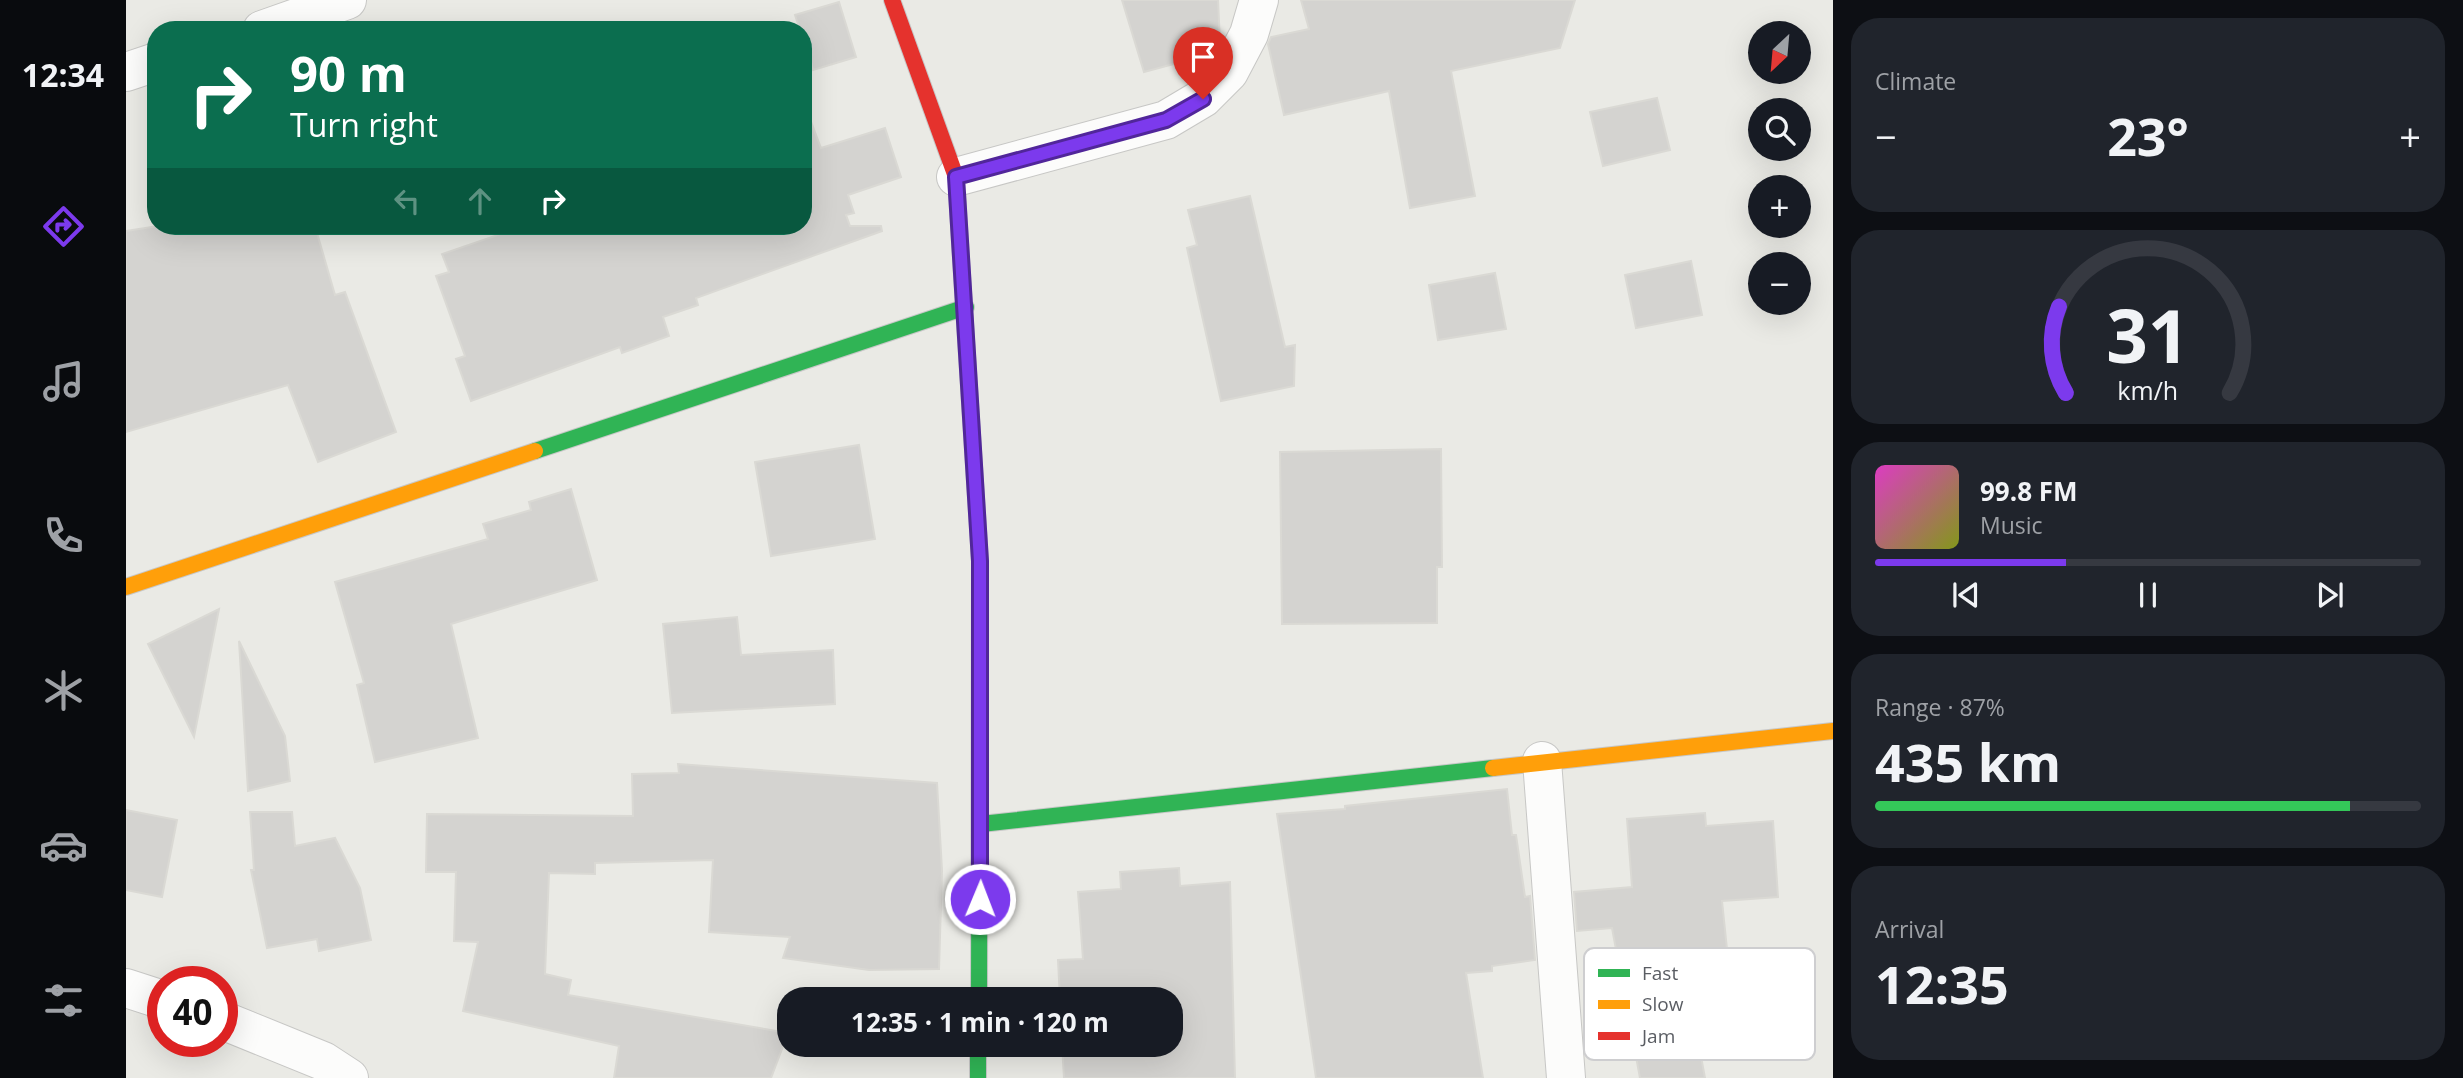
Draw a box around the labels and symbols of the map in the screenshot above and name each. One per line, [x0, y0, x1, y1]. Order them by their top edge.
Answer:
north arrow [1748, 21, 1811, 84]
pin [1173, 27, 1233, 99]
position arrow [943, 862, 1017, 936]
legend [1584, 948, 1815, 1060]
text: Fast [1642, 960, 1678, 986]
speed limit sign: 40 [147, 966, 238, 1057]
text: Slow [1642, 991, 1684, 1017]
text: Jam [1640, 1023, 1675, 1049]

